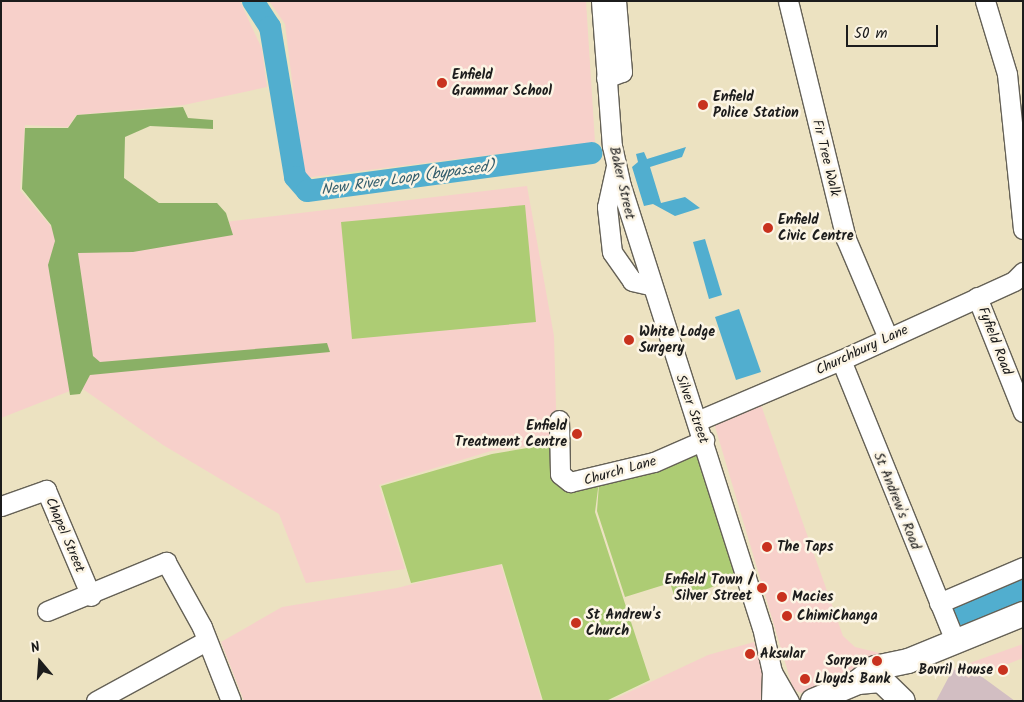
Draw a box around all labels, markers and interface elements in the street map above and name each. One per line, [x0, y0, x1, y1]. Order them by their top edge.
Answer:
scale bar [849, 15, 942, 47]
text: 50 m [854, 22, 888, 46]
place label: Enfield Grammar School [452, 67, 552, 100]
marker: Enfield Grammar School [436, 77, 448, 89]
place label: Enfield Police Station [713, 89, 799, 121]
marker: Enfield Police Station [697, 99, 709, 111]
street label: Fir Tree Walk [808, 118, 844, 198]
street label: Baker Street [605, 145, 639, 221]
water label: New River Loop (bypassed) [320, 158, 496, 200]
place label: Enfield Civic Centre [778, 212, 854, 244]
marker: Enfield Civic Centre [762, 222, 774, 234]
street label: Fyfield Road [974, 305, 1016, 377]
street label: Churchbury Lane [813, 321, 911, 379]
place label: White Lodge Surgery [639, 324, 715, 357]
marker: White Lodge Surgery [623, 334, 635, 346]
street label: Silver Street [672, 372, 712, 446]
place label: Enfield Treatment Centre [455, 418, 567, 451]
marker: Enfield Treatment Centre [571, 428, 583, 440]
street label: St Andrew's Road [870, 450, 924, 552]
street label: Church Lane [582, 453, 658, 489]
street label: Chapel Street [42, 495, 88, 575]
place label: The Taps [777, 539, 834, 555]
marker: The Taps [761, 541, 773, 553]
place label: Enfield Town / Silver Street [665, 572, 752, 604]
marker: Enfield Town / Silver Street [756, 582, 768, 594]
place label: Macies [792, 589, 834, 605]
marker: Macies [776, 591, 788, 603]
place label: St Andrew's Church [586, 607, 661, 640]
place label: ChimiChanga [797, 608, 878, 624]
marker: ChimiChanga [781, 610, 793, 622]
marker: St Andrew's Church [570, 617, 582, 629]
text: N [28, 636, 43, 660]
north arrow [15, 637, 65, 687]
place label: Aksular [760, 646, 805, 662]
marker: Aksular [744, 648, 756, 660]
place label: Sorpen [826, 653, 867, 669]
marker: Sorpen [871, 655, 883, 667]
place label: Bovril House [918, 662, 993, 678]
marker: Bovril House [997, 664, 1009, 676]
place label: Lloyds Bank [815, 671, 890, 687]
marker: Lloyds Bank [799, 673, 811, 685]

